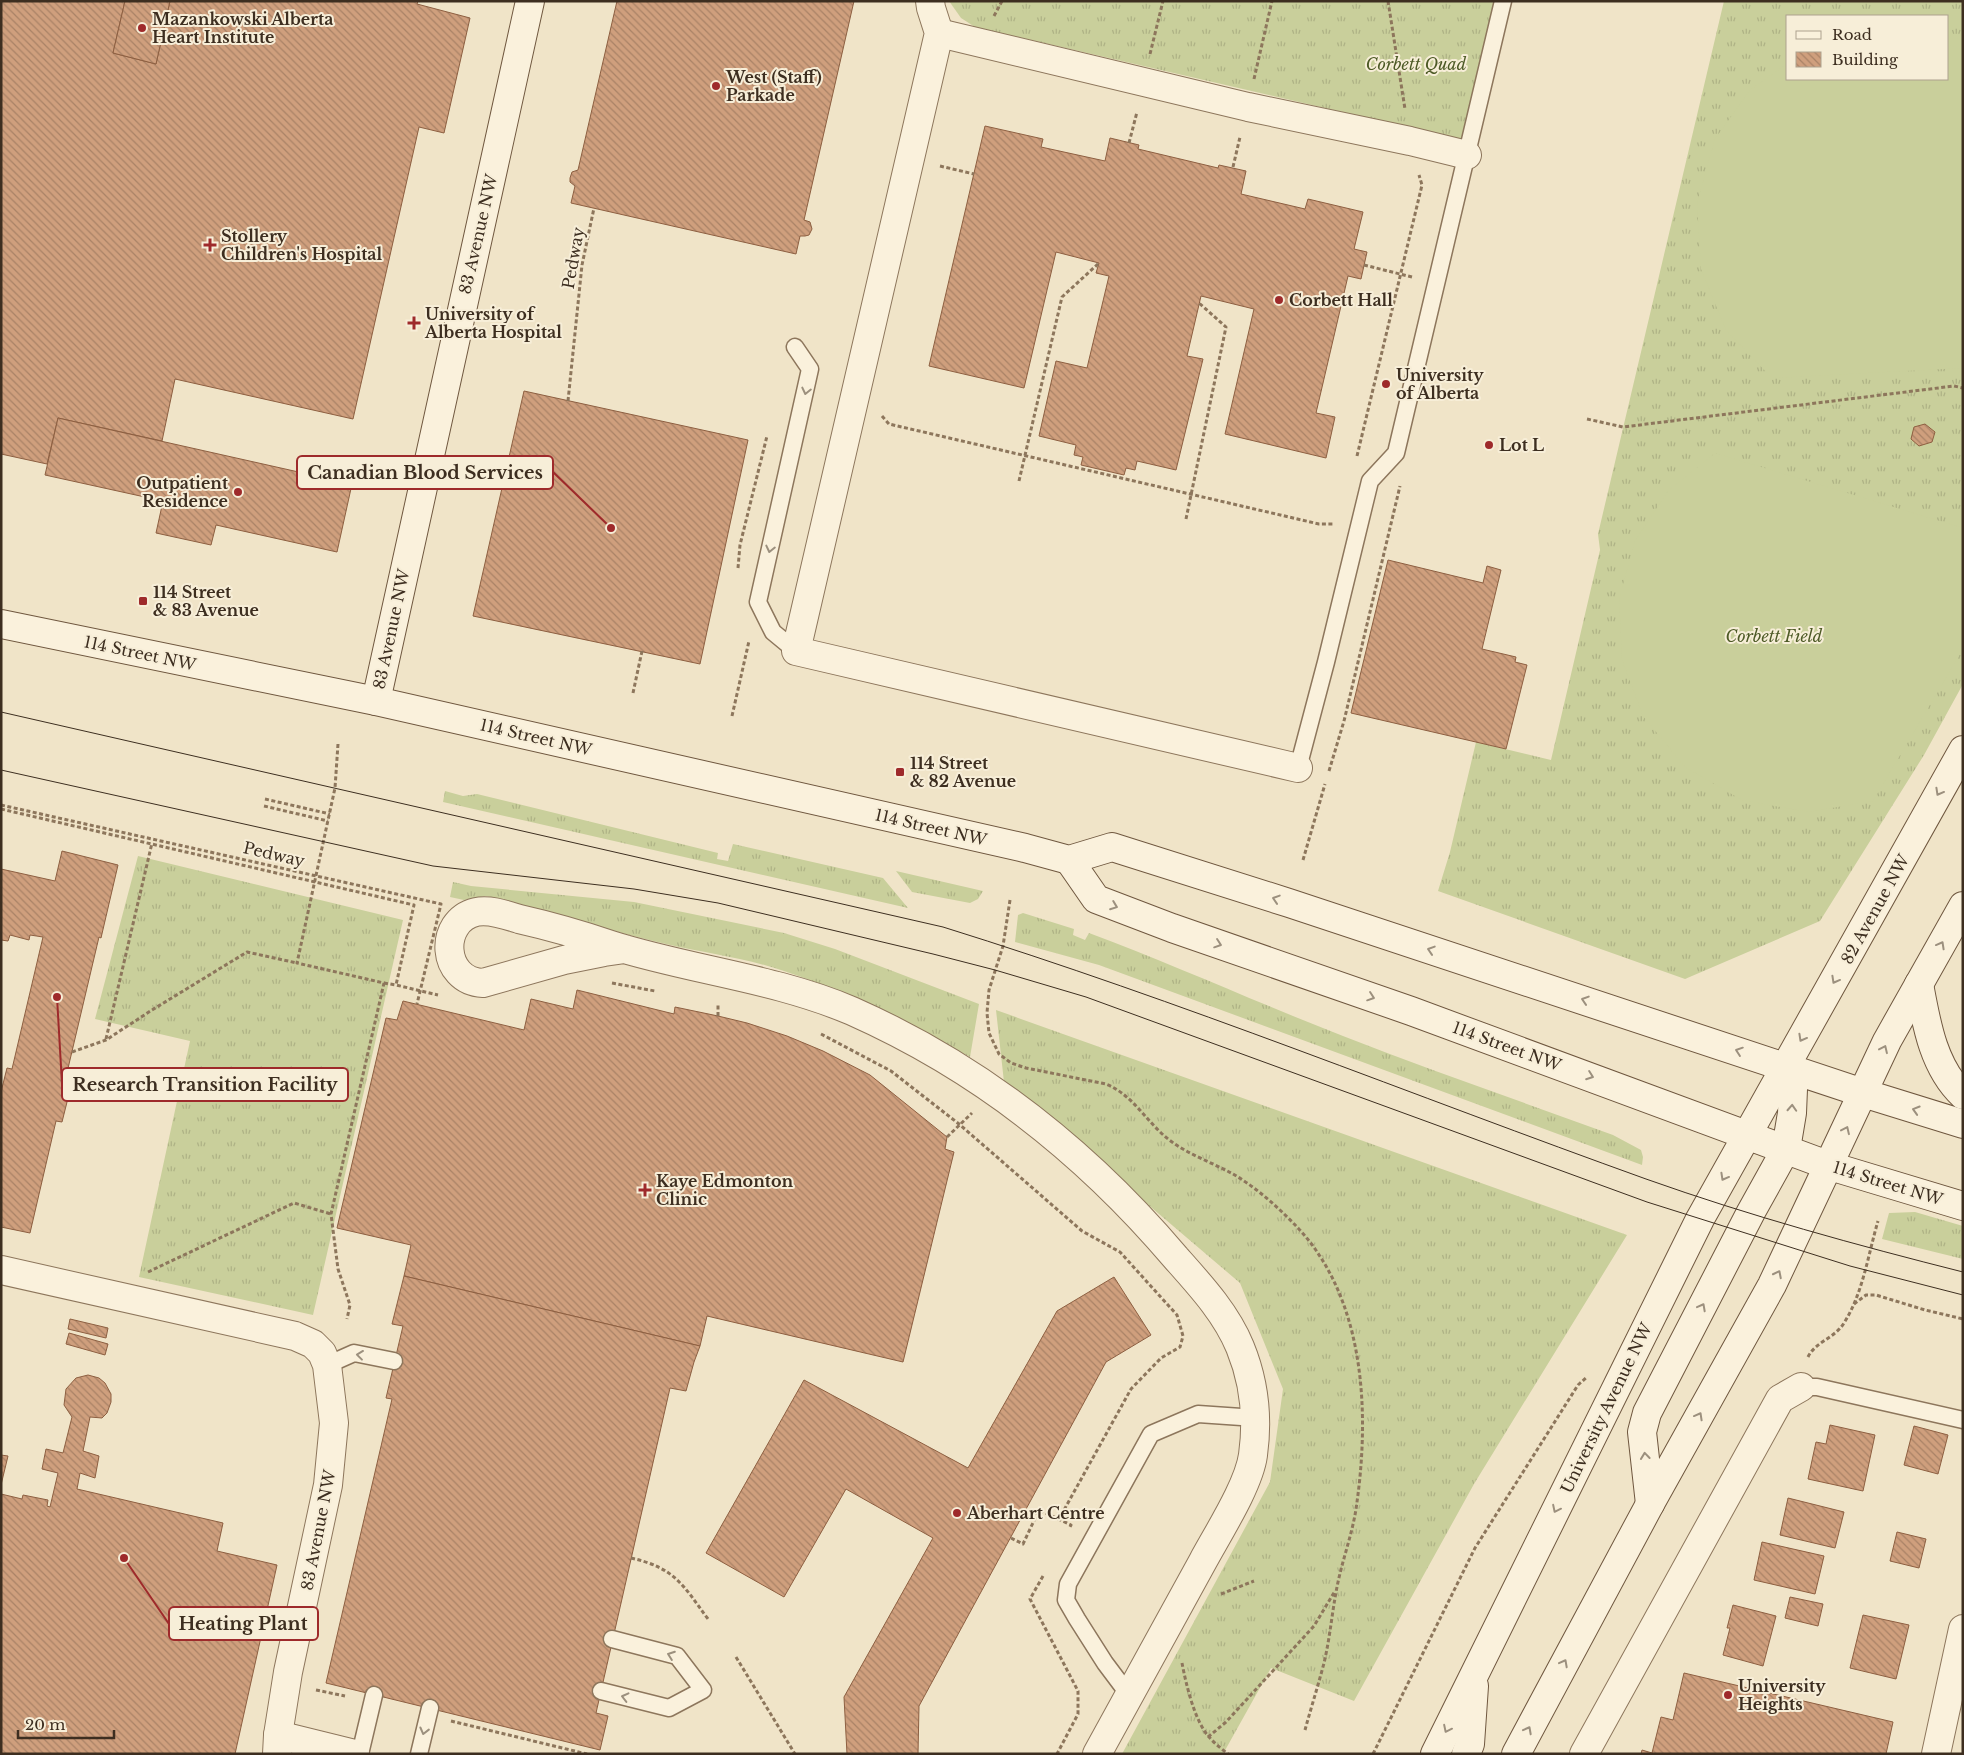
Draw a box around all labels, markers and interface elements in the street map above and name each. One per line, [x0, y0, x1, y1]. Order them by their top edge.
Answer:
place label: Mazankowski Alberta Heart Institute [152, 9, 333, 47]
legend [1786, 15, 1949, 80]
marker: Mazankowski Alberta Heart Institute [136, 22, 148, 34]
text: Road [1832, 25, 1872, 44]
text: Building [1832, 50, 1899, 69]
park label: Corbett Quad [1366, 54, 1467, 74]
place label: West (Staff) Parkade [725, 67, 822, 105]
marker: West (Staff) Parkade [710, 80, 722, 92]
street label: 83 Avenue NW [455, 172, 502, 296]
street label: Pedway [558, 225, 588, 291]
place label: Stollery Children's Hospital [221, 226, 383, 264]
marker: Stollery Children's Hospital [203, 238, 217, 252]
place label: Corbett Hall [1289, 290, 1393, 310]
marker: Corbett Hall [1273, 294, 1285, 306]
place label: University of Alberta Hospital [424, 304, 562, 342]
marker: University of Alberta Hospital [407, 316, 421, 330]
place label: University of Alberta [1396, 365, 1484, 403]
marker: University of Alberta [1380, 378, 1392, 390]
one-way arrow [801, 386, 812, 395]
place label: Lot L [1499, 435, 1544, 455]
marker: Lot L [1483, 439, 1495, 451]
callout: Canadian Blood Services [297, 456, 553, 489]
text: Canadian Blood Services [307, 462, 543, 484]
place label: Outpatient Residence [136, 473, 229, 511]
marker: Outpatient Residence [232, 486, 244, 498]
one-way arrow [765, 545, 776, 554]
street label: 83 Avenue NW [369, 567, 414, 691]
place label: 114 Street & 83 Avenue [153, 582, 259, 620]
marker: 114 Street & 83 Avenue [137, 595, 149, 607]
park label: Corbett Field [1726, 626, 1823, 646]
street label: 114 Street NW [82, 631, 198, 675]
street label: 114 Street NW [478, 714, 594, 760]
place label: 114 Street & 82 Avenue [910, 753, 1016, 791]
marker: 114 Street & 82 Avenue [894, 766, 906, 778]
one-way arrow [1935, 787, 1945, 796]
street label: 114 Street NW [873, 804, 989, 850]
street label: Pedway [241, 837, 308, 871]
street label: 82 Avenue NW [1837, 851, 1913, 967]
one-way arrow [1273, 895, 1281, 905]
one-way arrow [1109, 899, 1118, 910]
one-way arrow [1213, 938, 1222, 948]
one-way arrow [1935, 941, 1945, 950]
one-way arrow [1427, 945, 1435, 955]
one-way arrow [1831, 975, 1841, 984]
one-way arrow [1367, 991, 1375, 1001]
one-way arrow [1581, 996, 1590, 1006]
street label: 114 Street NW [1450, 1017, 1564, 1075]
one-way arrow [1798, 1033, 1808, 1042]
one-way arrow [1877, 1045, 1888, 1054]
one-way arrow [1736, 1047, 1744, 1057]
callout: Research Transition Facility [62, 1068, 348, 1101]
one-way arrow [1585, 1070, 1594, 1080]
text: Research Transition Facility [72, 1074, 338, 1096]
one-way arrow [1786, 1103, 1797, 1111]
one-way arrow [1912, 1105, 1921, 1115]
one-way arrow [1840, 1126, 1850, 1135]
street label: 114 Street NW [1830, 1157, 1946, 1209]
place label: Kaye Edmonton Clinic [656, 1171, 793, 1209]
one-way arrow [1720, 1172, 1730, 1181]
marker: Kaye Edmonton Clinic [638, 1183, 652, 1197]
one-way arrow [1772, 1270, 1782, 1279]
one-way arrow [1696, 1304, 1706, 1313]
street label: University Avenue NW [1556, 1319, 1656, 1496]
one-way arrow [355, 1350, 363, 1361]
one-way arrow [1693, 1412, 1703, 1421]
one-way arrow [1640, 1451, 1651, 1459]
street label: 83 Avenue NW [297, 1468, 340, 1592]
place label: Aberhart Centre [966, 1503, 1105, 1523]
one-way arrow [1553, 1503, 1563, 1512]
marker: Aberhart Centre [951, 1507, 963, 1519]
callout: Heating Plant [169, 1607, 318, 1640]
text: Heating Plant [178, 1613, 308, 1635]
one-way arrow [667, 1651, 676, 1661]
one-way arrow [1558, 1660, 1568, 1669]
place label: University Heights [1738, 1676, 1826, 1714]
marker: University Heights [1722, 1689, 1734, 1701]
one-way arrow [621, 1692, 630, 1703]
scale bar [18, 1708, 114, 1740]
text: 20 m [25, 1715, 65, 1734]
one-way arrow [1443, 1724, 1453, 1733]
one-way arrow [419, 1726, 430, 1735]
one-way arrow [1522, 1726, 1532, 1735]

